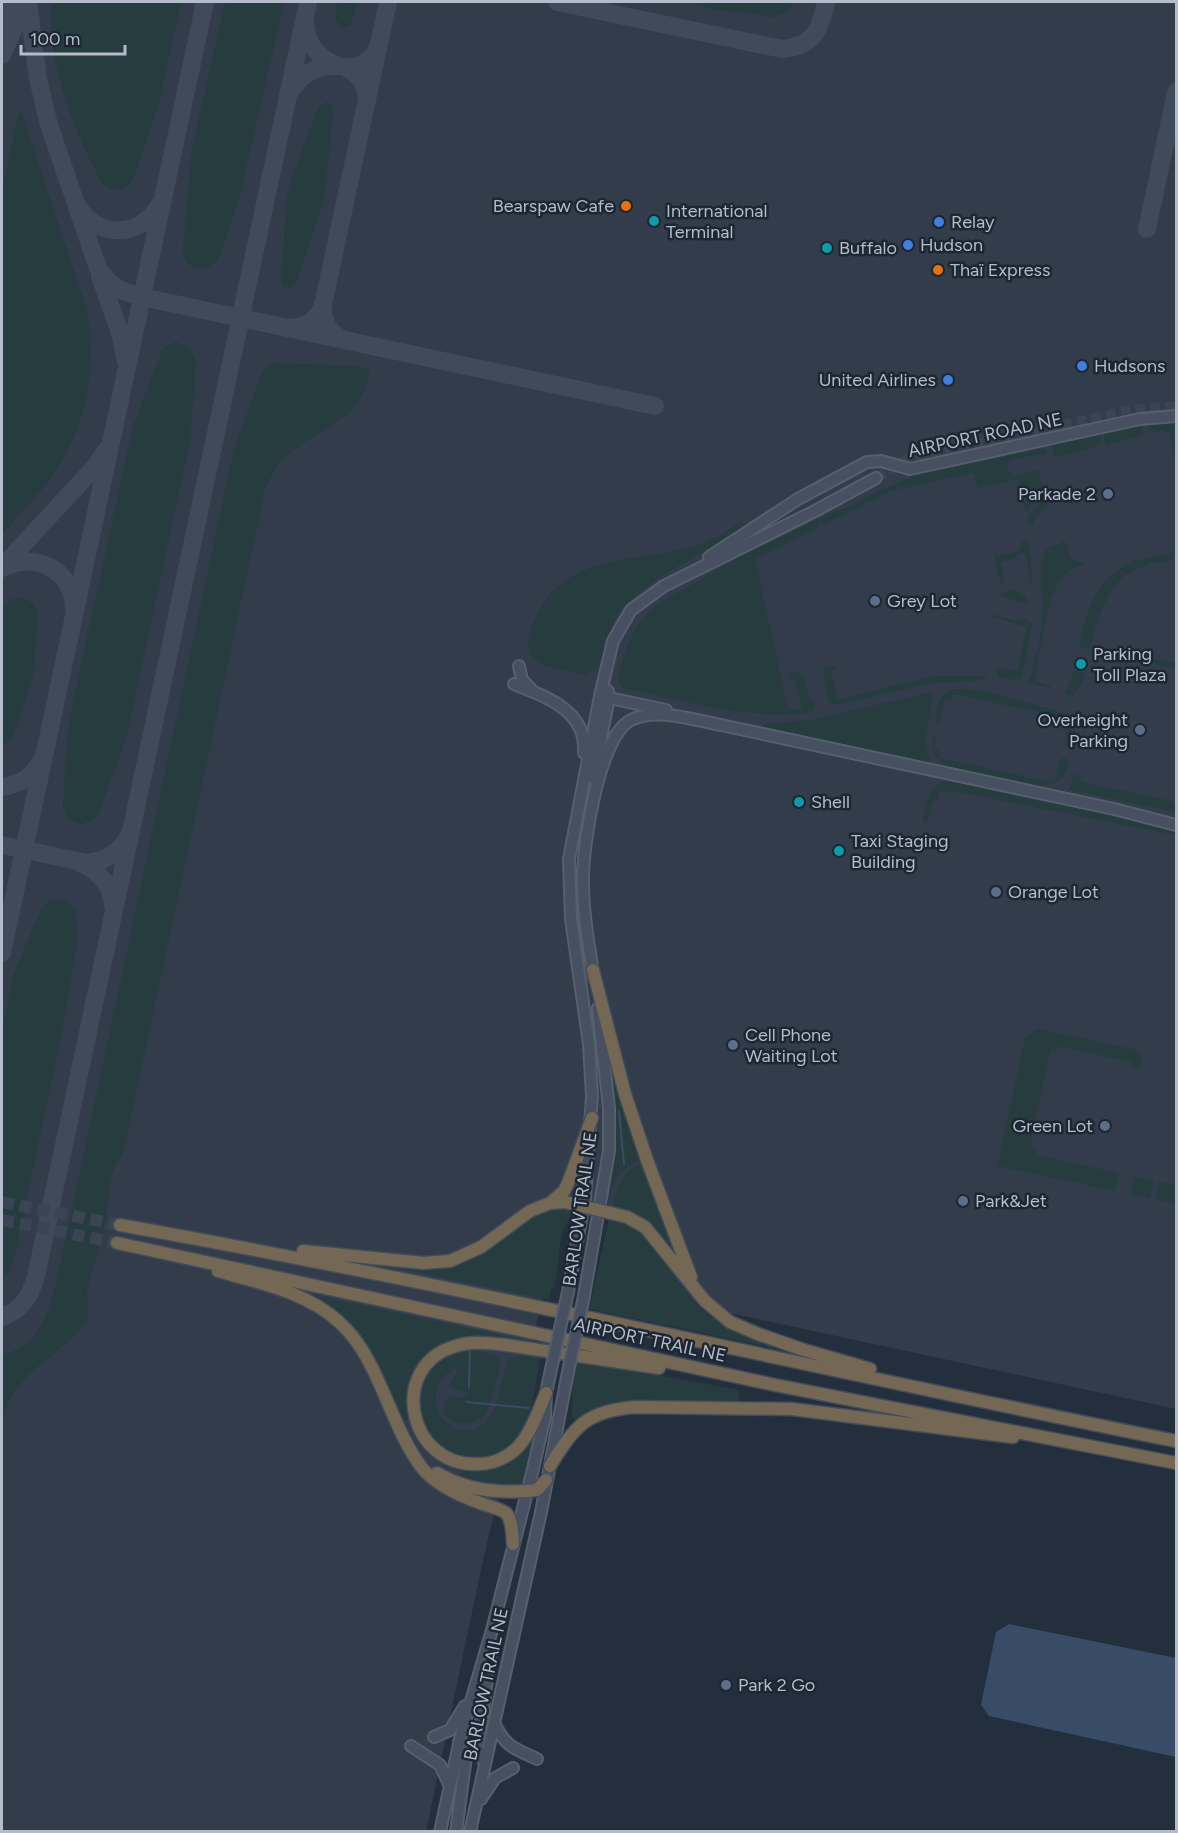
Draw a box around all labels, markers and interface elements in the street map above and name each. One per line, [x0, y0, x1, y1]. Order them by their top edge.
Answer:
scale bar [21, 18, 124, 56]
text: 100 m [30, 28, 80, 50]
place label: Bearspaw Cafe [493, 195, 614, 217]
marker: Bearspaw Cafe [619, 199, 633, 213]
place label: International Terminal [666, 200, 767, 243]
place label: Relay [951, 211, 995, 233]
marker: International Terminal [647, 214, 661, 228]
marker: Relay [932, 215, 946, 229]
place label: Hudson [920, 234, 983, 256]
place label: Buffalo [839, 237, 897, 259]
marker: Hudson [901, 238, 915, 252]
marker: Buffalo [820, 241, 834, 255]
place label: Thaï Express [950, 259, 1050, 281]
marker: Thaï Express [931, 263, 945, 277]
place label: Hudsons [1094, 355, 1165, 377]
marker: Hudsons [1075, 359, 1089, 373]
place label: United Airlines [819, 369, 936, 391]
marker: United Airlines [941, 373, 955, 387]
street label: AIRPORT ROAD NE [906, 408, 1064, 462]
place label: Parkade 2 [1018, 483, 1096, 505]
marker: Parkade 2 [1101, 487, 1115, 501]
place label: Grey Lot [887, 590, 957, 612]
marker: Grey Lot [868, 594, 882, 608]
place label: Parking Toll Plaza [1093, 643, 1166, 686]
marker: Parking Toll Plaza [1074, 657, 1088, 671]
place label: Overheight Parking [1038, 709, 1128, 752]
marker: Overheight Parking [1133, 723, 1147, 737]
place label: Shell [811, 791, 850, 813]
marker: Shell [792, 795, 806, 809]
place label: Taxi Staging Building [851, 830, 949, 873]
marker: Taxi Staging Building [832, 844, 846, 858]
place label: Orange Lot [1008, 881, 1099, 903]
marker: Orange Lot [989, 885, 1003, 899]
place label: Cell Phone Waiting Lot [745, 1024, 838, 1067]
marker: Cell Phone Waiting Lot [726, 1038, 740, 1052]
place label: Green Lot [1012, 1115, 1093, 1137]
marker: Green Lot [1098, 1119, 1112, 1133]
street label: BARLOW TRAIL NE [558, 1130, 602, 1288]
place label: Park&Jet [975, 1190, 1047, 1212]
marker: Park&Jet [956, 1194, 970, 1208]
street label: AIRPORT TRAIL NE [572, 1313, 728, 1367]
street label: BARLOW TRAIL NE [459, 1606, 513, 1762]
place label: Park 2 Go [738, 1674, 815, 1696]
marker: Park 2 Go [719, 1678, 733, 1692]

